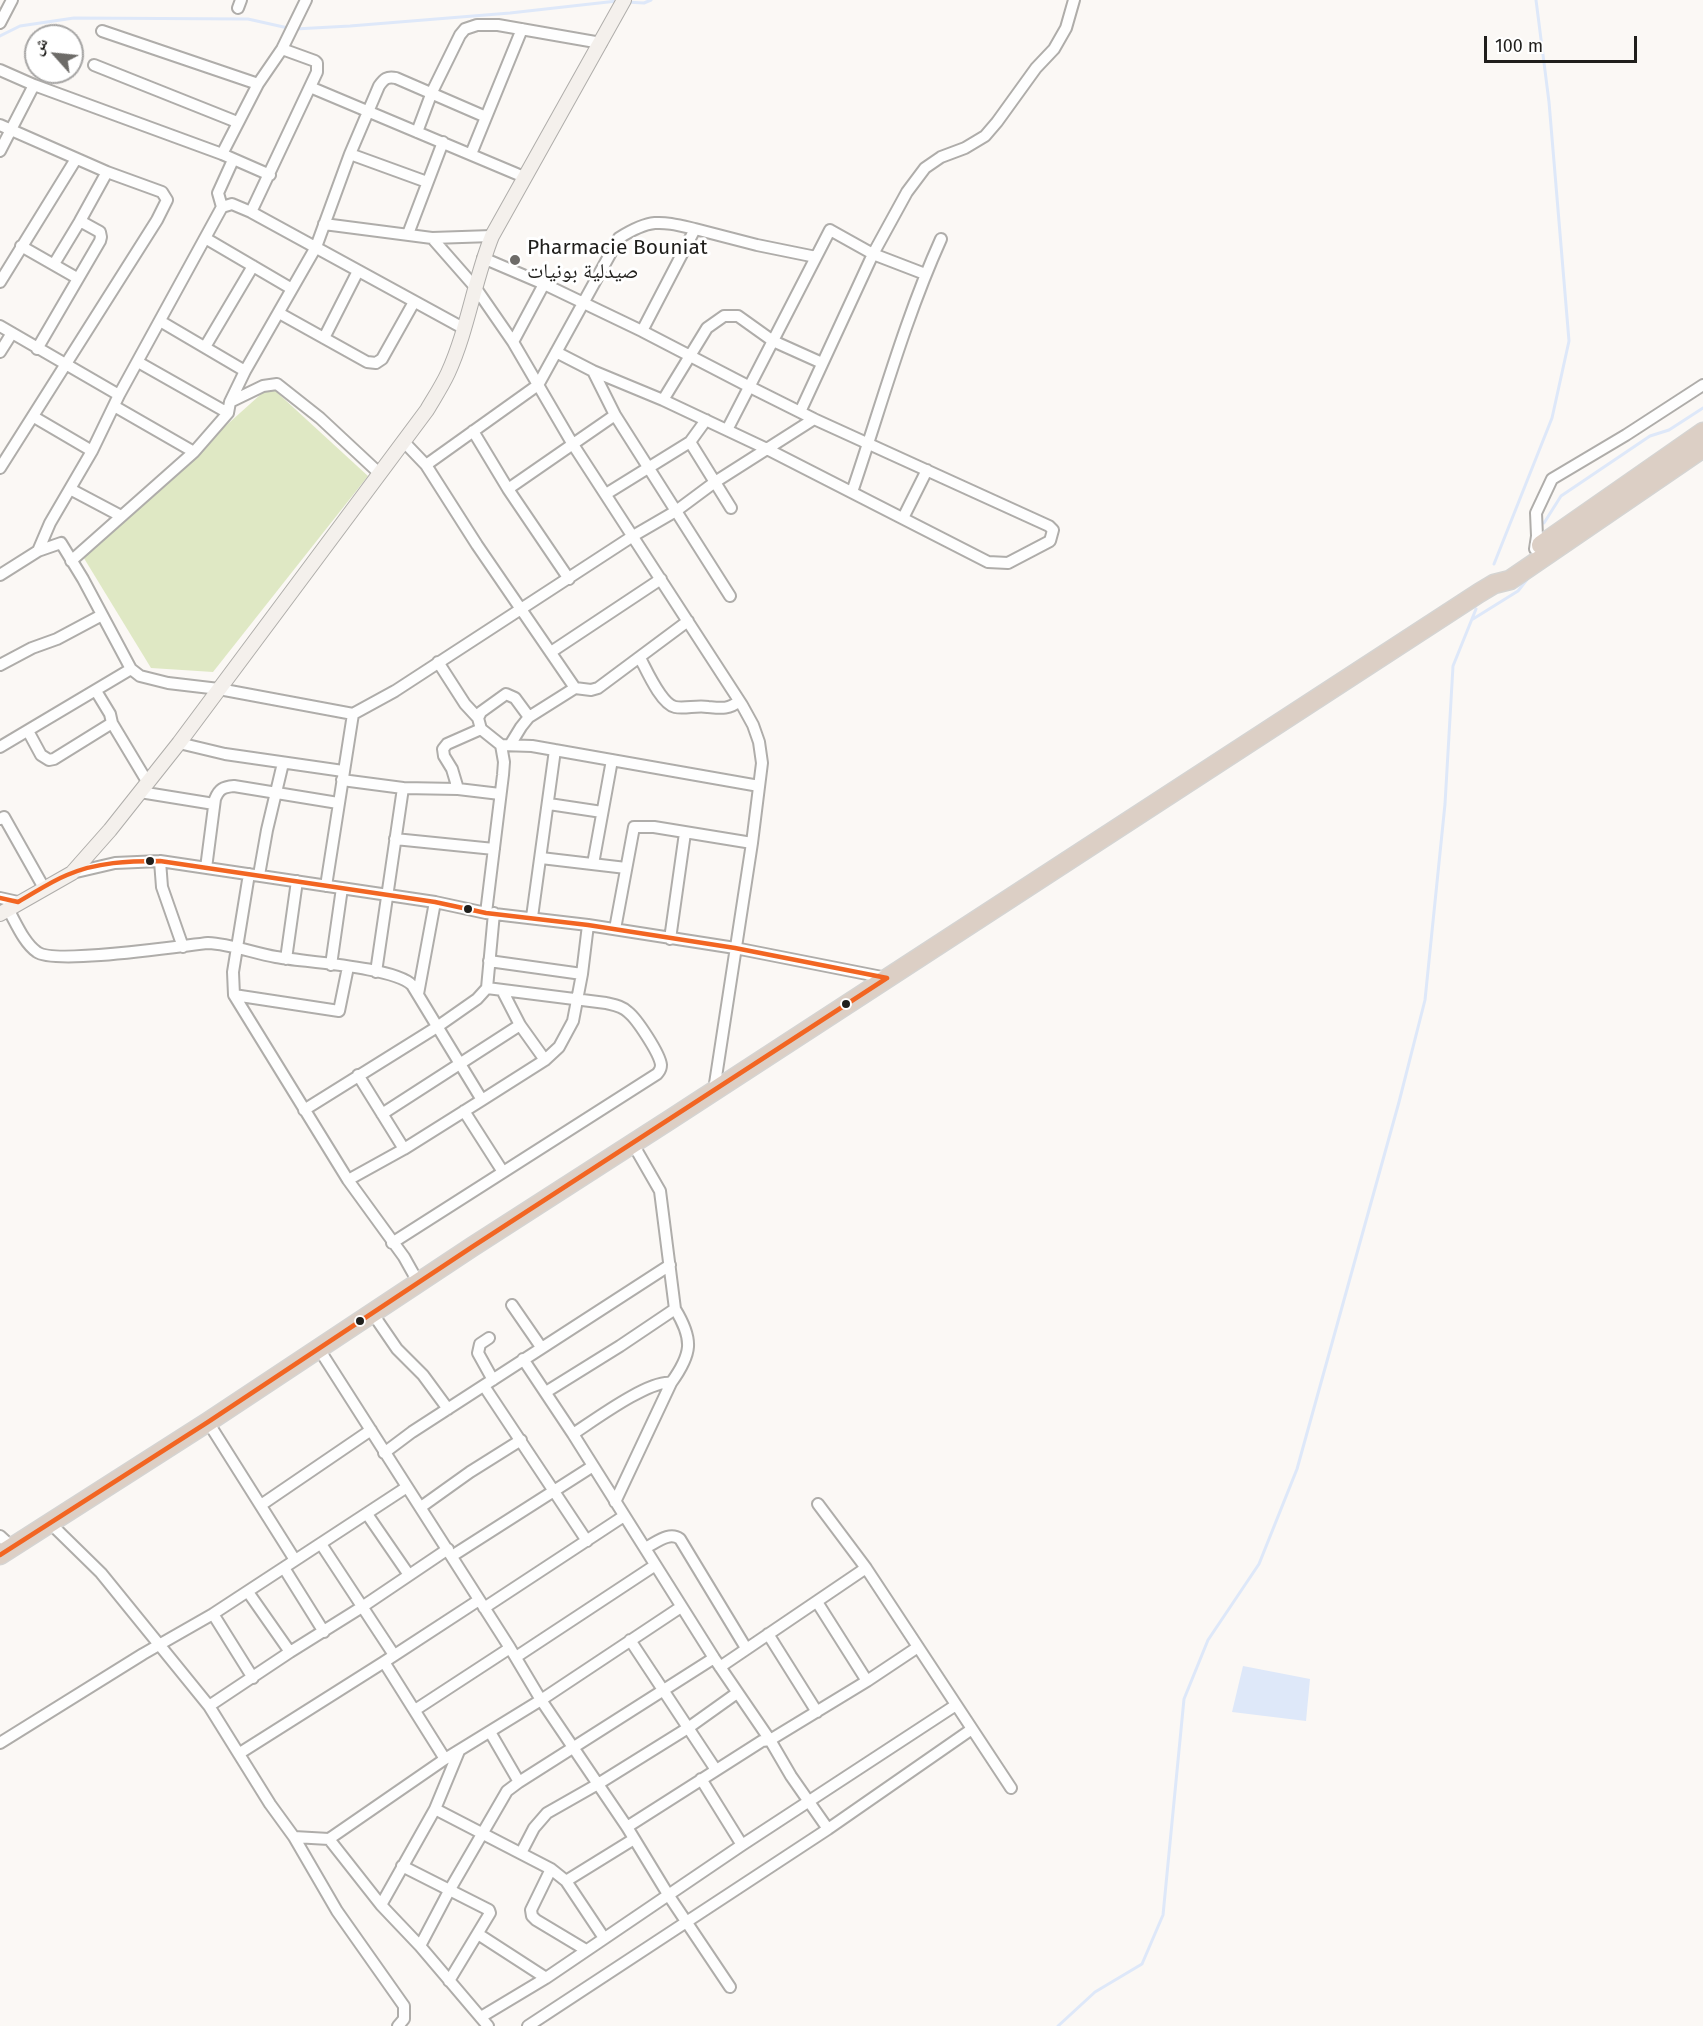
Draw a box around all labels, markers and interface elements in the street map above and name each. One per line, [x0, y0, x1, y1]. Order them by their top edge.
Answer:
north arrow [24, 24, 84, 84]
scale bar [1487, 24, 1640, 62]
text: ش [27, 35, 52, 58]
text: 100 m [1495, 35, 1543, 57]
place label: Pharmacie Bouniat صيدلية بونيات [527, 235, 707, 285]
marker: Pharmacie Bouniat صيدلية بونيات [508, 253, 522, 267]
unlabelled marker [144, 855, 156, 867]
unlabelled marker [462, 903, 474, 915]
unlabelled marker [840, 998, 852, 1010]
unlabelled marker [354, 1315, 366, 1327]

